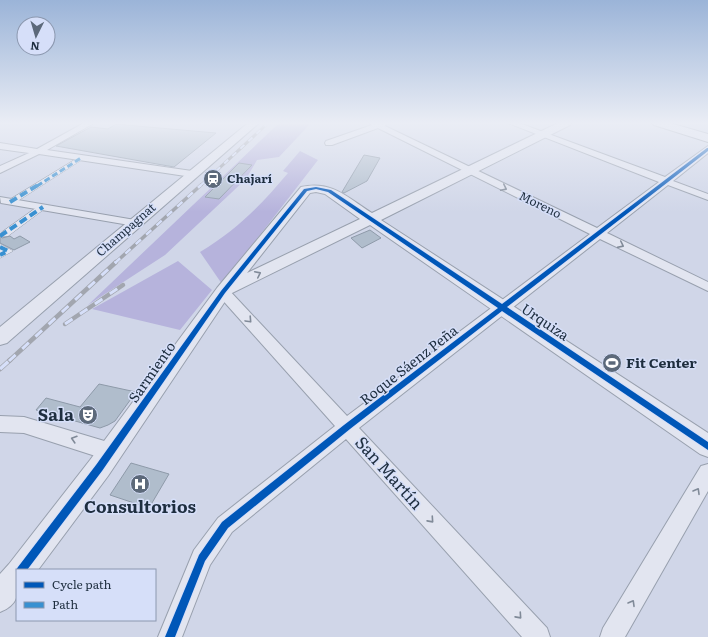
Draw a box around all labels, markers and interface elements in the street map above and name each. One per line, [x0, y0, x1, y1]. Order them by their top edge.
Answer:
north arrow [16, 16, 56, 56]
text: N [30, 39, 40, 55]
station icon: Chajarí [202, 168, 224, 190]
place label: Chajarí [227, 169, 273, 187]
one-way arrow [500, 183, 508, 191]
street label: Moreno [516, 186, 565, 222]
street label: Champagnat [92, 198, 159, 260]
one-way arrow [617, 240, 625, 248]
one-way arrow [254, 272, 261, 279]
street label: Urquiza [518, 298, 574, 345]
one-way arrow [245, 316, 252, 323]
street label: Roque Sáenz Peña [355, 319, 462, 409]
street label: Sarmiento [123, 337, 180, 406]
sports icon: Fit Center [601, 352, 623, 374]
place label: Fit Center [626, 352, 697, 372]
place label: Sala [38, 401, 74, 426]
theatre icon: Sala [77, 404, 99, 426]
street label: San Martín [350, 430, 430, 514]
one-way arrow [70, 435, 77, 444]
hospital icon: Consultorios [129, 473, 151, 495]
one-way arrow [693, 488, 700, 495]
place label: Consultorios [84, 493, 196, 518]
one-way arrow [427, 515, 434, 522]
legend [16, 569, 156, 621]
text: Cycle path [52, 575, 112, 593]
text: Path [52, 595, 78, 613]
one-way arrow [627, 600, 634, 607]
one-way arrow [514, 611, 521, 619]

